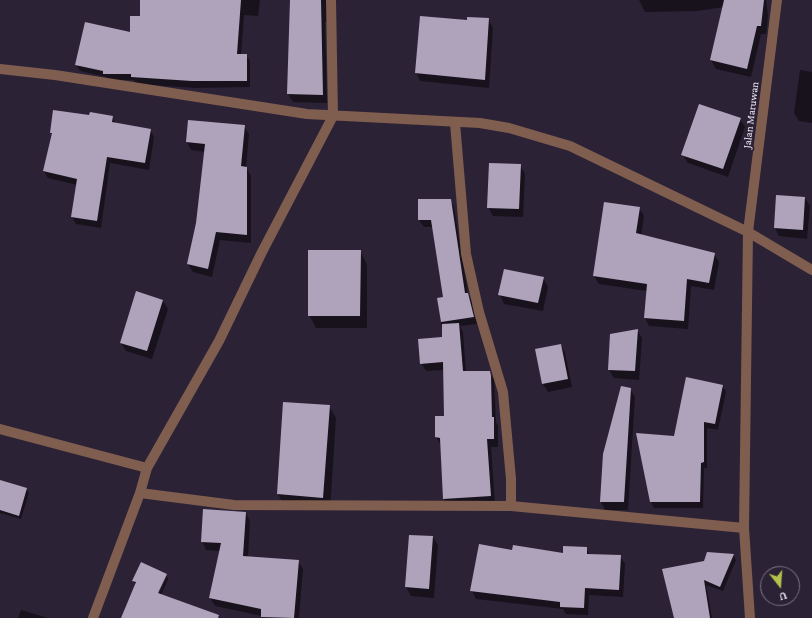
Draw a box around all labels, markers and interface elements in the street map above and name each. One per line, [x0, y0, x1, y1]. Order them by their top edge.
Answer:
street label: Jalan Maruwan [740, 81, 762, 149]
north arrow [760, 566, 800, 606]
text: U [778, 590, 789, 603]

